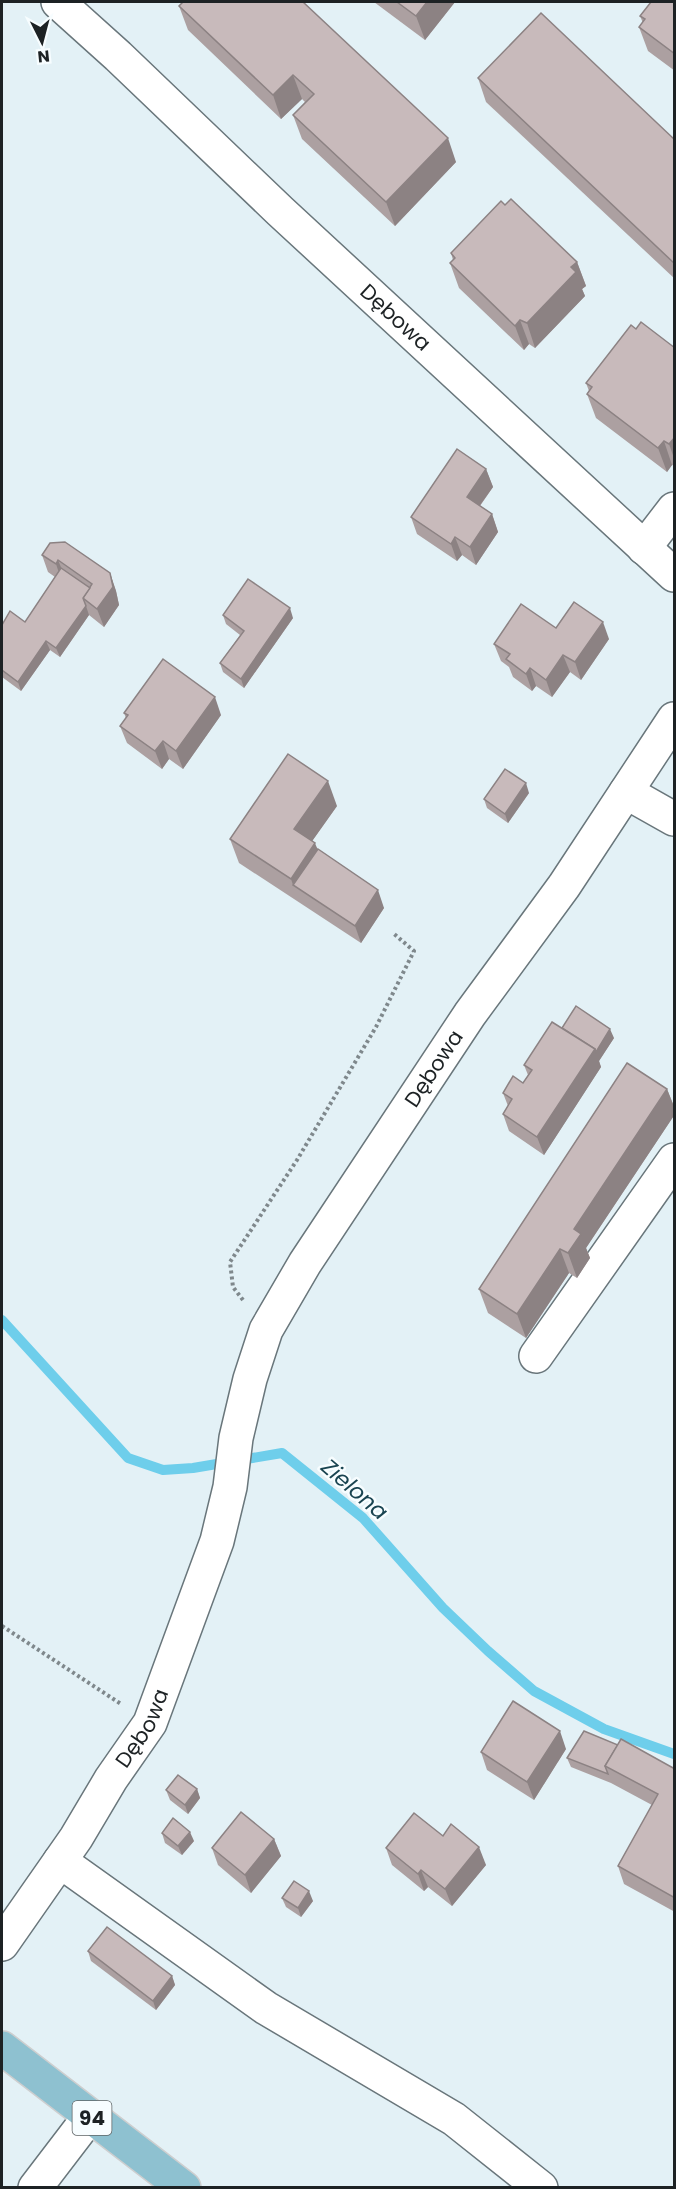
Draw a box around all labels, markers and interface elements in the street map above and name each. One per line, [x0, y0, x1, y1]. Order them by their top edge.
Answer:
north arrow [12, 12, 72, 72]
text: N [36, 44, 51, 68]
street label: Dębowa [354, 277, 437, 357]
street label: Dębowa [397, 1024, 470, 1112]
water label: Zielona [314, 1451, 395, 1527]
street label: Dębowa [108, 1685, 175, 1773]
road number: 94 [72, 2101, 112, 2135]

